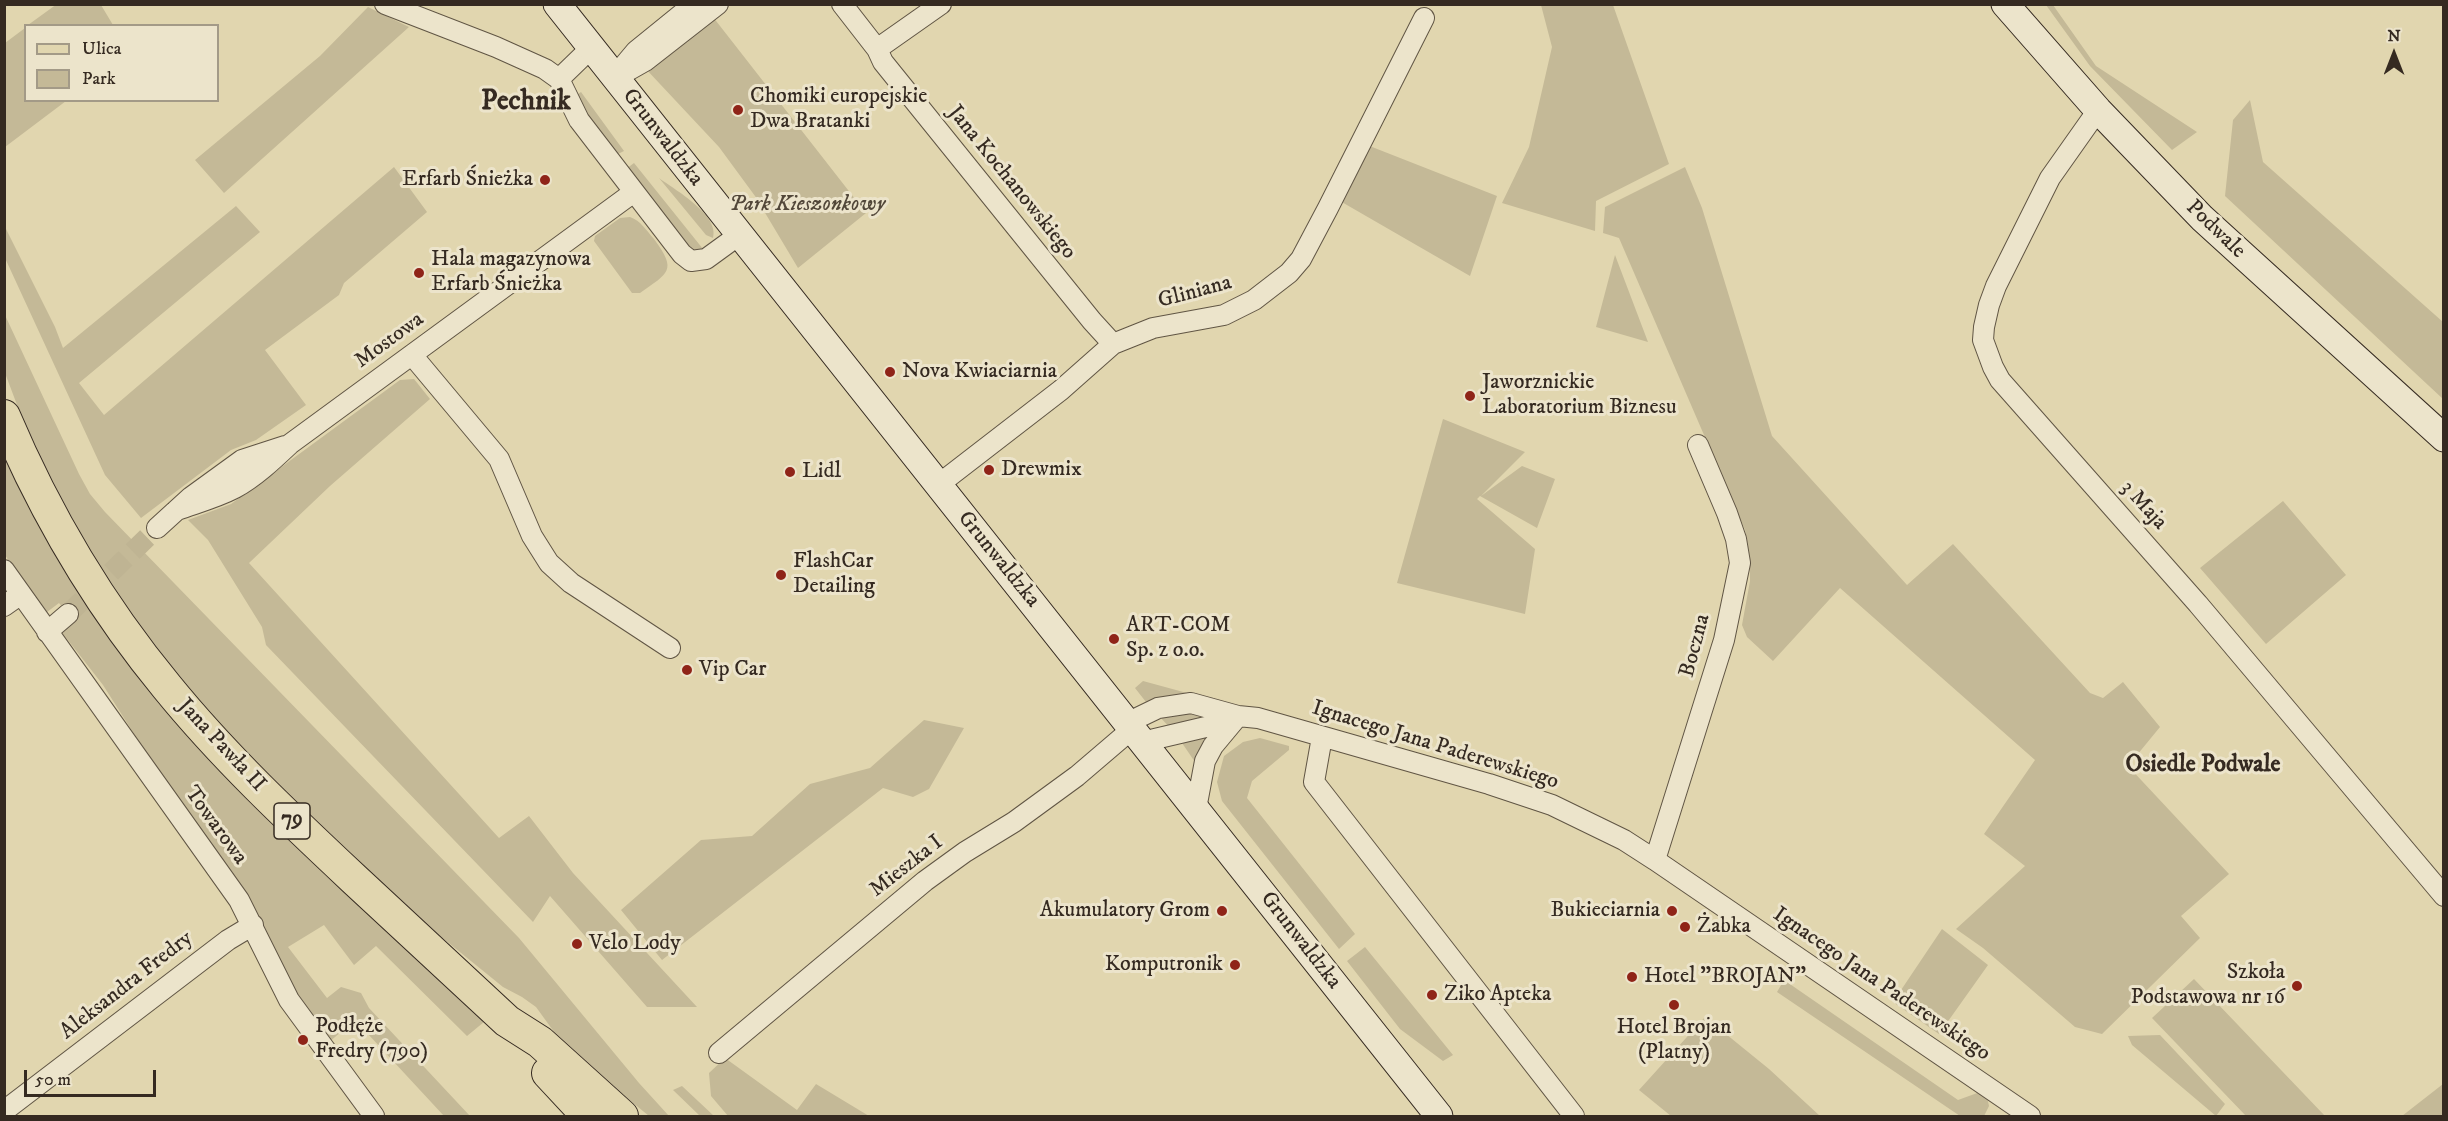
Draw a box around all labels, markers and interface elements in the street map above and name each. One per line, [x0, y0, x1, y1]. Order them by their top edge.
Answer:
legend [24, 24, 219, 102]
north arrow [2364, 24, 2424, 84]
text: N [2387, 26, 2401, 46]
text: Ulica [82, 38, 121, 60]
text: Park [82, 68, 116, 90]
street label: Grunwaldzka [616, 84, 708, 192]
place label: Chomiki europejskie Dwa Bratanki [750, 84, 927, 136]
district label: Pechnik [481, 86, 571, 120]
street label: Jana Kochanowskiego [941, 101, 1081, 265]
marker: Chomiki europejskie Dwa Bratanki [731, 103, 745, 117]
place label: Erfarb Śnieżka [402, 167, 533, 193]
marker: Erfarb Śnieżka [538, 173, 552, 187]
park label: Park Kieszonkowy [729, 192, 885, 218]
street label: Podwale [2180, 195, 2250, 265]
place label: Hala magazynowa Erfarb Śnieżka [431, 247, 591, 298]
marker: Hala magazynowa Erfarb Śnieżka [412, 266, 426, 280]
street label: Gliniana [1155, 271, 1235, 315]
street label: Mostowa [350, 307, 430, 375]
place label: Nova Kwiaciarnia [902, 359, 1057, 385]
marker: Nova Kwiaciarnia [883, 365, 897, 379]
place label: Jaworznickie Laboratorium Biznesu [1482, 370, 1677, 422]
marker: Jaworznickie Laboratorium Biznesu [1463, 389, 1477, 403]
place label: Drewmix [1001, 457, 1082, 483]
place label: Lidl [802, 459, 841, 485]
marker: Drewmix [982, 463, 996, 477]
marker: Lidl [783, 465, 797, 479]
street label: 3 Maja [2114, 476, 2172, 536]
street label: Grunwaldzka [951, 506, 1045, 614]
place label: FlashCar Detailing [793, 549, 875, 600]
marker: FlashCar Detailing [774, 568, 788, 582]
street label: Boczna [1675, 611, 1717, 681]
place label: ART-COM Sp. z o.o. [1126, 613, 1230, 664]
marker: ART-COM Sp. z o.o. [1107, 632, 1121, 646]
place label: Vip Car [699, 657, 766, 683]
marker: Vip Car [680, 663, 694, 677]
street label: Jana Pawła II [171, 694, 271, 798]
street label: Ignacego Jana Paderewskiego [1308, 696, 1562, 796]
district label: Osiedle Podwale [2126, 752, 2280, 780]
street label: Towarowa [178, 782, 252, 870]
road number: 79 [274, 803, 310, 839]
street label: Mieszka I [865, 830, 949, 904]
street label: Grunwaldzka [1254, 887, 1346, 995]
place label: Akumulatory Grom [1040, 898, 1210, 924]
place label: Bukieciarnia [1551, 898, 1660, 924]
street label: Ignacego Jana Paderewskiego [1767, 902, 1995, 1068]
marker: Akumulatory Grom [1215, 904, 1229, 918]
marker: Bukieciarnia [1665, 904, 1679, 918]
place label: Żabka [1697, 914, 1751, 940]
marker: Żabka [1678, 920, 1692, 934]
street label: Aleksandra Fredry [55, 926, 199, 1046]
place label: Velo Lody [589, 931, 681, 957]
marker: Velo Lody [570, 937, 584, 951]
place label: Komputronik [1105, 952, 1223, 978]
marker: Komputronik [1228, 958, 1242, 972]
place label: Szkoła Podstawowa nr 16 [2131, 960, 2285, 1011]
place label: Hotel "BROJAN" [1644, 964, 1806, 990]
marker: Hotel "BROJAN" [1625, 970, 1639, 984]
marker: Szkoła Podstawowa nr 16 [2290, 979, 2304, 993]
place label: Ziko Apteka [1444, 982, 1551, 1008]
marker: Ziko Apteka [1425, 988, 1439, 1002]
marker: Hotel Brojan (Platny) [1667, 998, 1681, 1012]
place label: Podłęże Fredry (790) [315, 1014, 428, 1066]
place label: Hotel Brojan (Platny) [1616, 1015, 1732, 1066]
marker: Podłęże Fredry (790) [296, 1033, 310, 1047]
scale bar [27, 1058, 159, 1096]
text: 50 m [35, 1069, 71, 1091]

